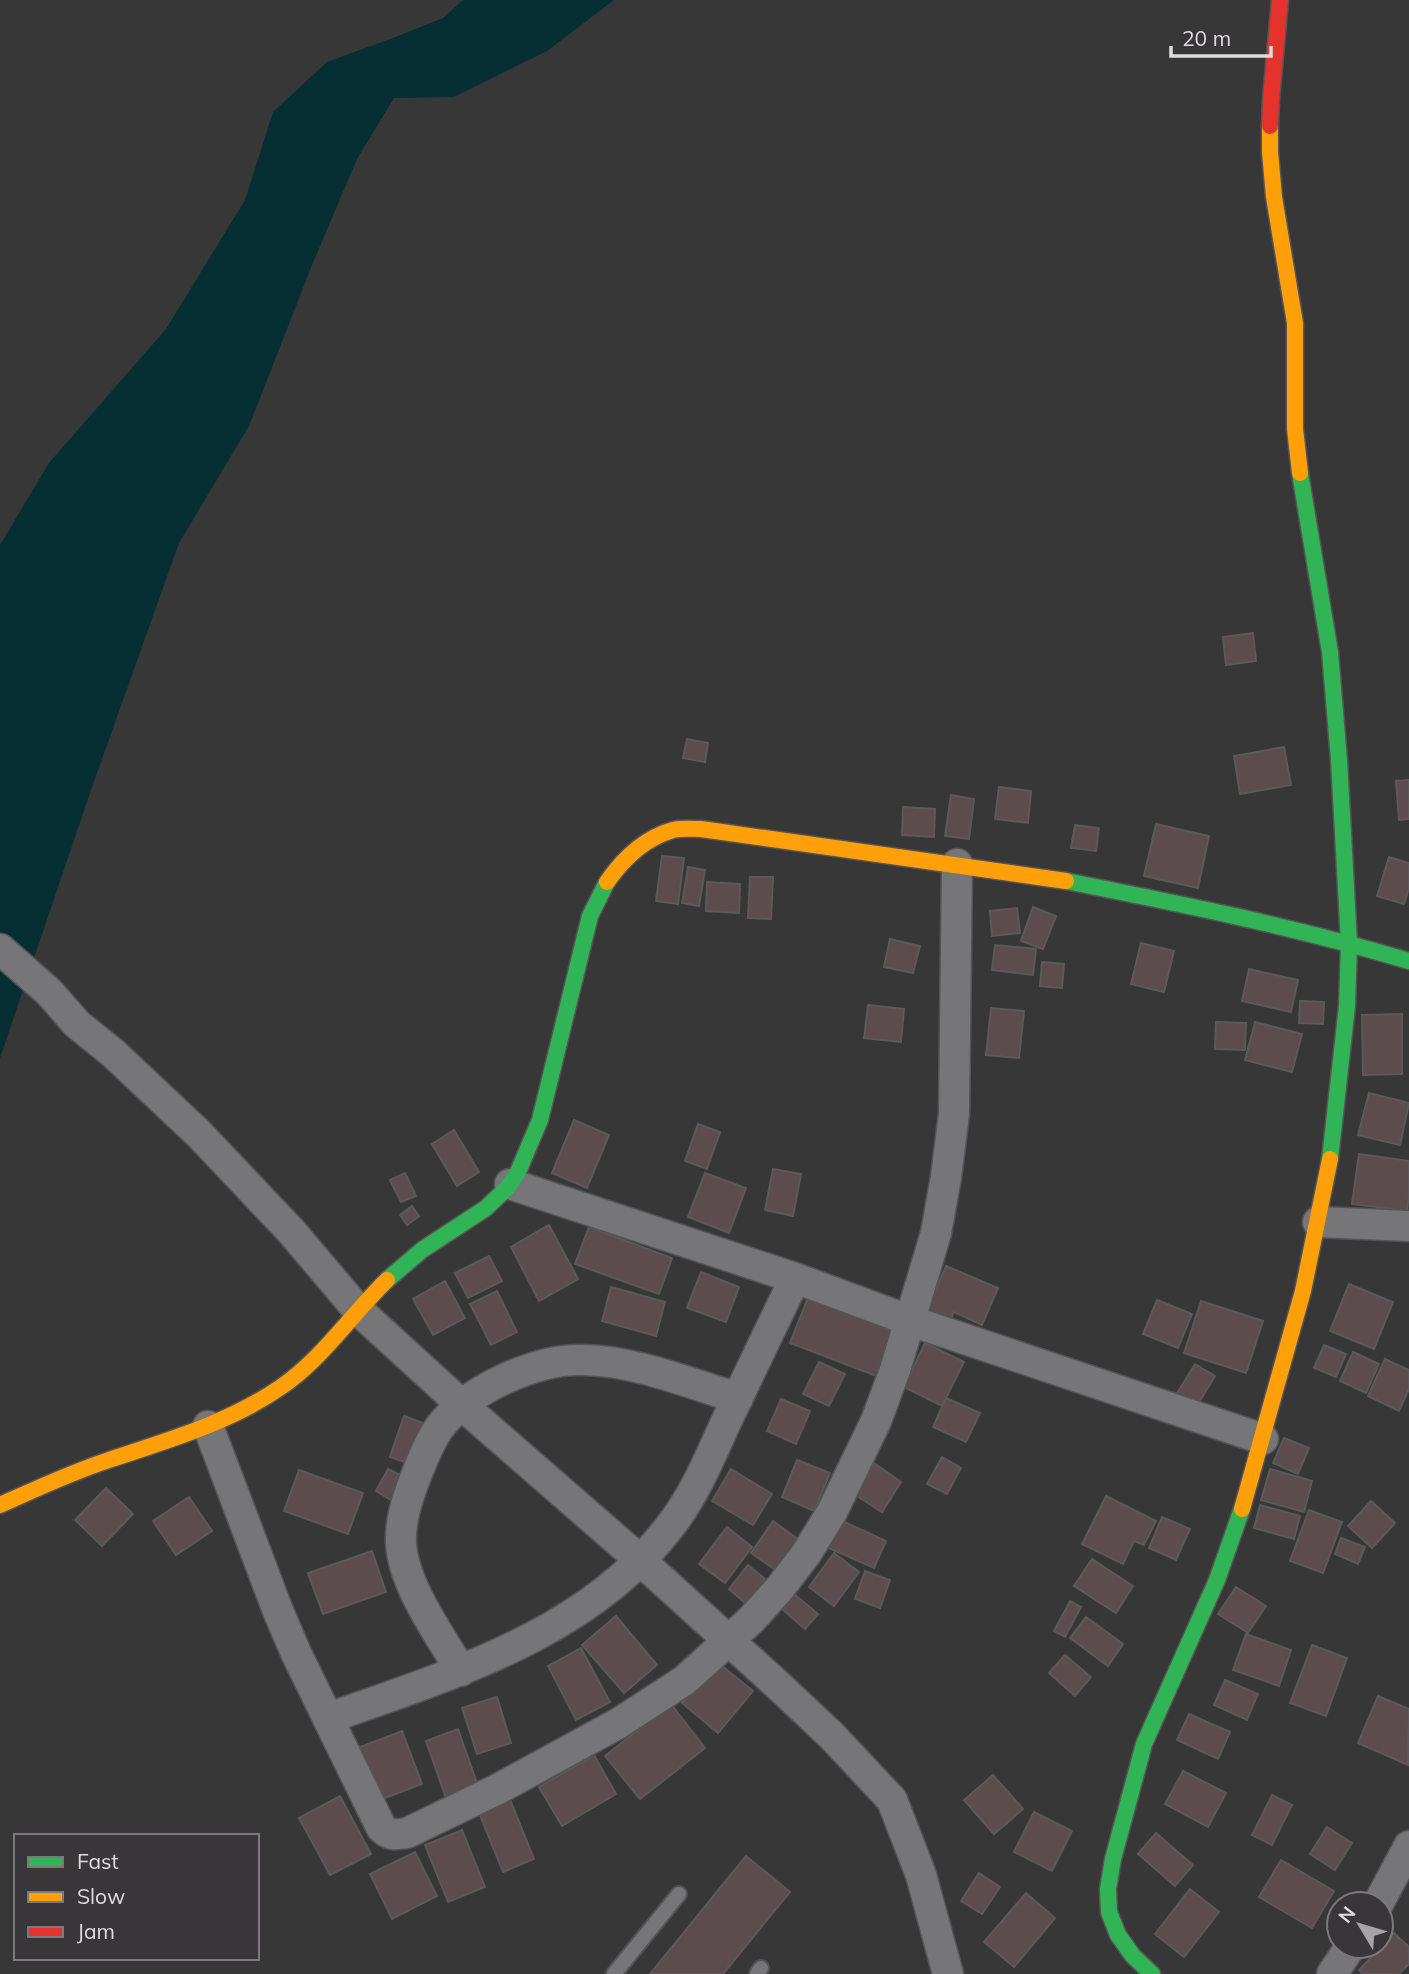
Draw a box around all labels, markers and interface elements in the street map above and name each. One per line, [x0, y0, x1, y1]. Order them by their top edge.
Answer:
scale bar [1171, 14, 1271, 58]
text: 20 m [1182, 25, 1231, 51]
legend [14, 1834, 259, 1960]
text: Fast [77, 1848, 119, 1874]
text: Slow [77, 1883, 125, 1909]
north arrow [1325, 1890, 1395, 1960]
text: N [1333, 1901, 1360, 1928]
text: Jam [77, 1918, 115, 1944]

